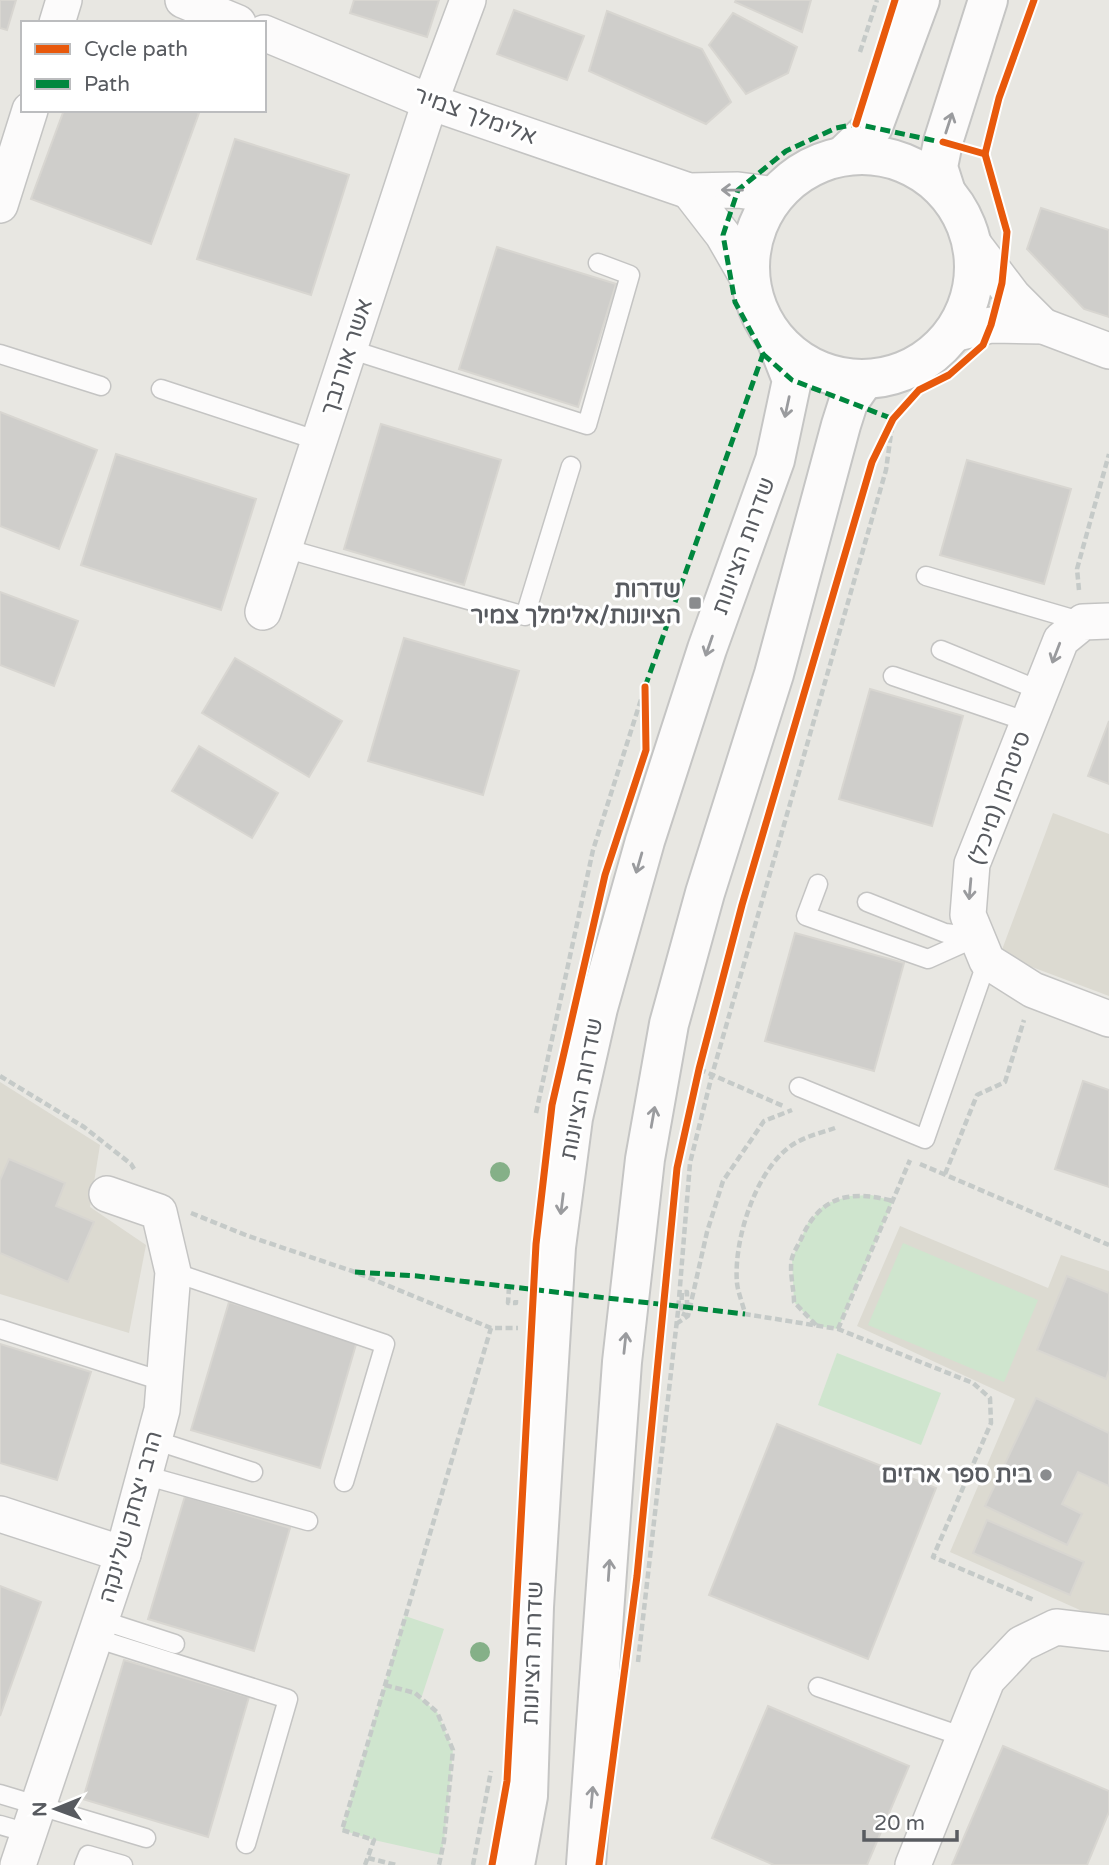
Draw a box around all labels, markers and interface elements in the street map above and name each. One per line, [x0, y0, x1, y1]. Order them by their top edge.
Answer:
legend [21, 21, 266, 112]
text: Cycle path [84, 37, 188, 62]
text: Path [84, 72, 130, 97]
street label: אלימלך צמיר [410, 81, 540, 151]
one-way arrow [944, 113, 956, 135]
one-way arrow [721, 184, 744, 197]
street label: אשר אורנבך [315, 295, 379, 419]
one-way arrow [779, 395, 793, 418]
street label: שדרות הציונות [706, 473, 782, 619]
place label: שדרות הציונות/אלימלך צמיר [470, 576, 681, 630]
marker: שדרות הציונות/אלימלך צמיר [687, 595, 703, 611]
one-way arrow [702, 635, 714, 657]
one-way arrow [1048, 641, 1061, 663]
street label: סיטרמן (מיכל) [963, 727, 1037, 869]
one-way arrow [632, 851, 645, 874]
one-way arrow [963, 877, 976, 900]
street label: שדרות הציונות [555, 1016, 609, 1162]
one-way arrow [646, 1107, 660, 1129]
one-way arrow [555, 1192, 568, 1215]
one-way arrow [618, 1332, 631, 1355]
street label: הרב יצחק שלינקה [93, 1428, 169, 1606]
place label: בית ספר ארזים [882, 1461, 1032, 1489]
marker: בית ספר ארזים [1038, 1467, 1054, 1483]
one-way arrow [603, 1559, 616, 1582]
street label: שדרות הציונות [516, 1580, 550, 1726]
north arrow [21, 1774, 91, 1844]
one-way arrow [586, 1786, 599, 1809]
scale bar [864, 1798, 957, 1842]
text: N [29, 1801, 51, 1817]
text: 20 m [874, 1811, 925, 1836]

